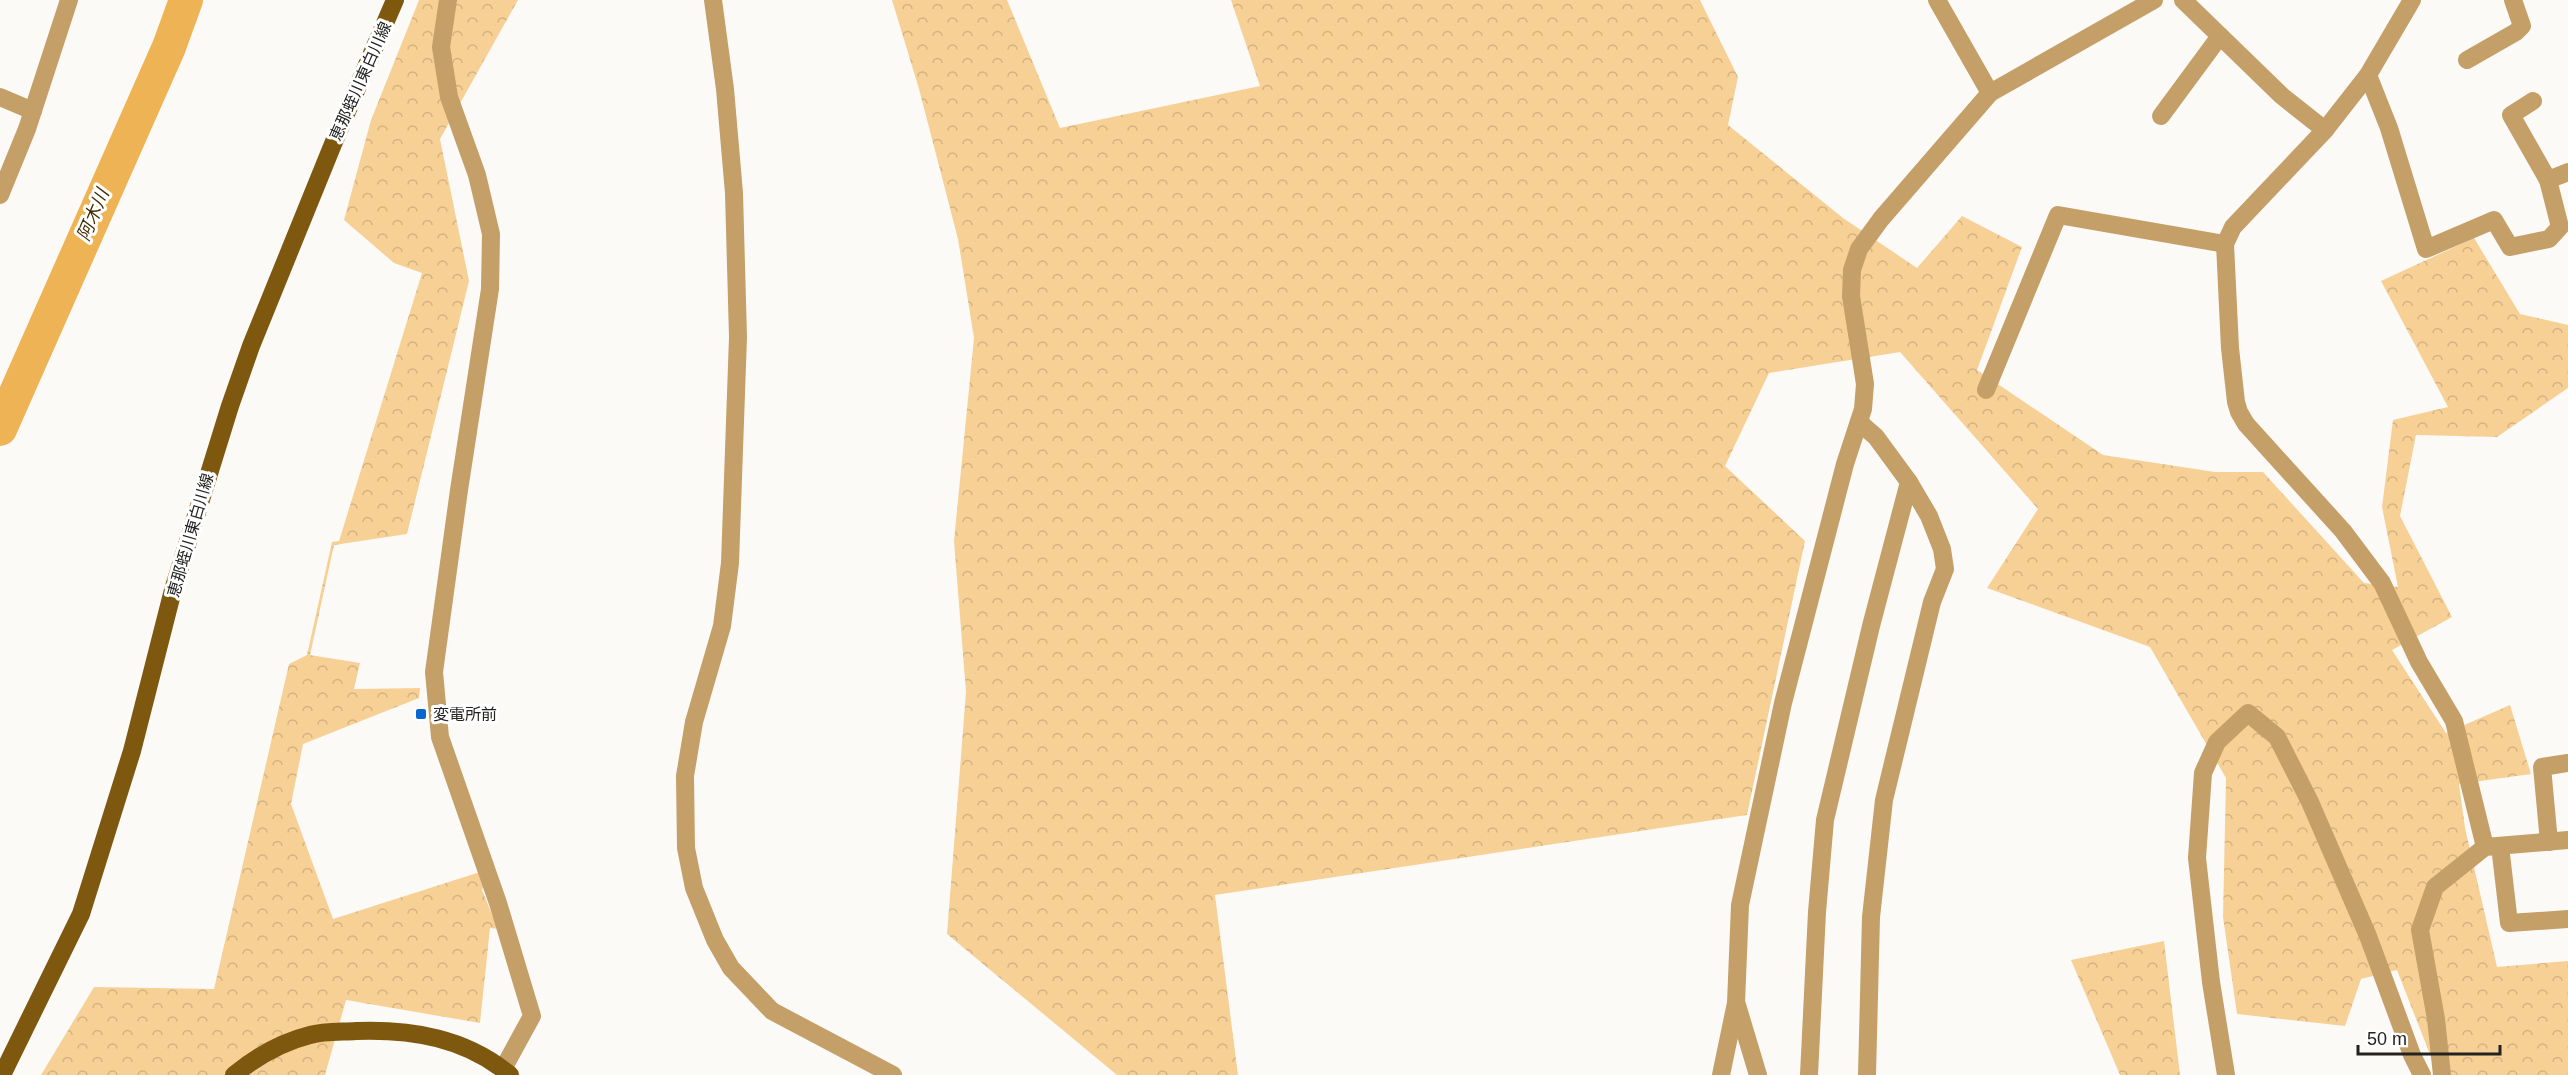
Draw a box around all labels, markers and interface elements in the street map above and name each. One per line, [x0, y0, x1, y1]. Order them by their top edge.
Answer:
street label: 恵那蛭川東白川線 [327, 19, 394, 143]
water label: 阿木川 [73, 184, 114, 244]
street label: 恵那蛭川東白川線 [165, 471, 216, 599]
place label: 変電所前 [433, 706, 497, 723]
marker: 変電所前 [414, 707, 428, 721]
scale bar [2358, 1018, 2500, 1056]
text: 50 m [2367, 1029, 2407, 1049]

